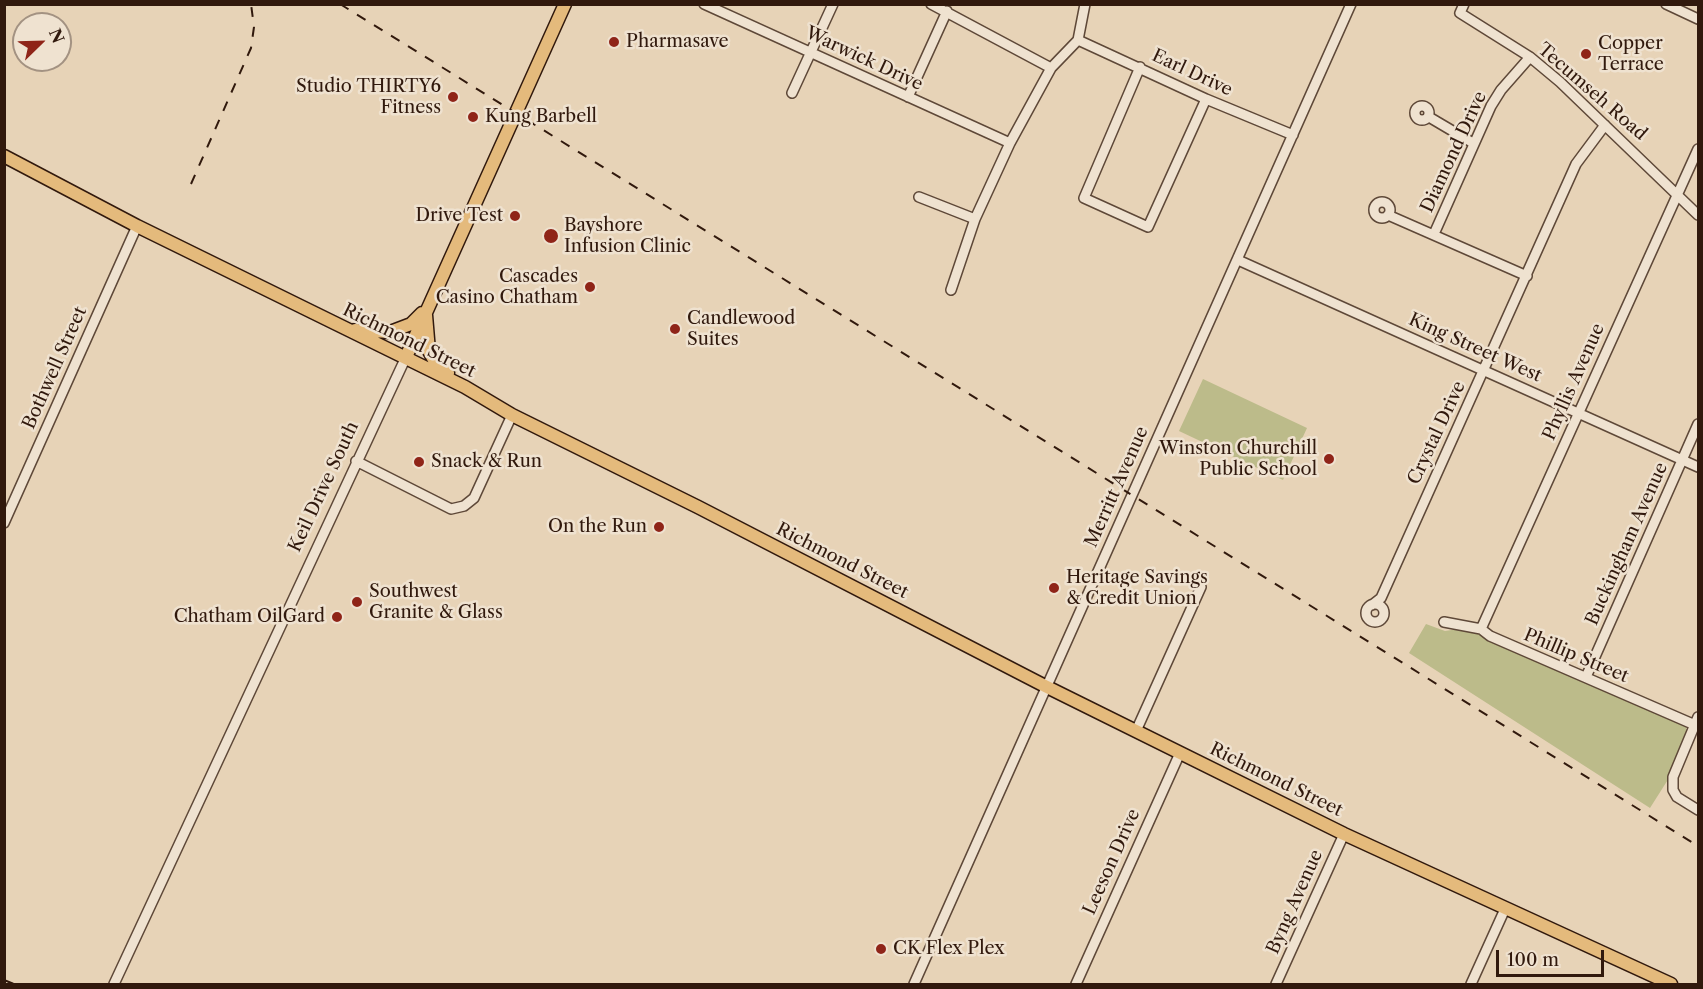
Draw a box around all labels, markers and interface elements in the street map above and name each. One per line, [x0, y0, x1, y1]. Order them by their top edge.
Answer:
north arrow [12, 12, 72, 72]
street label: Warwick Drive [802, 22, 926, 96]
text: N [45, 25, 69, 46]
place label: Pharmasave [626, 31, 729, 53]
place label: Copper Terrace [1598, 33, 1664, 76]
marker: Pharmasave [607, 35, 621, 49]
street label: Tecumseh Road [1533, 39, 1651, 145]
street label: Earl Drive [1148, 45, 1236, 101]
marker: Copper Terrace [1579, 47, 1593, 61]
place label: Studio THIRTY6 Fitness [296, 76, 441, 118]
street label: Diamond Drive [1416, 88, 1492, 216]
marker: Studio THIRTY6 Fitness [446, 90, 460, 104]
place label: Kung Barbell [485, 106, 597, 128]
marker: Kung Barbell [466, 110, 480, 124]
place label: Drive Test [416, 205, 503, 227]
marker: Drive Test [508, 209, 522, 223]
place label: Bayshore Infusion Clinic [564, 215, 691, 258]
marker: Bayshore Infusion Clinic [542, 227, 560, 245]
place label: Cascades Casino Chatham [436, 266, 578, 308]
marker: Cascades Casino Chatham [583, 280, 597, 294]
street label: Richmond Street [339, 299, 479, 383]
street label: Bothwell Street [18, 303, 92, 433]
place label: Candlewood Suites [687, 308, 795, 350]
street label: King Street West [1405, 309, 1545, 387]
street label: Phyllis Avenue [1539, 320, 1609, 444]
marker: Candlewood Suites [668, 322, 682, 336]
street label: Crystal Drive [1404, 378, 1470, 488]
street label: Keil Drive South [284, 418, 364, 556]
street label: Merritt Avenue [1081, 423, 1153, 551]
place label: Winston Churchill Public School [1159, 438, 1317, 480]
place label: Snack & Run [431, 451, 542, 473]
marker: Winston Churchill Public School [1322, 452, 1336, 466]
marker: Snack & Run [412, 455, 426, 469]
street label: Buckingham Avenue [1581, 459, 1673, 629]
place label: On the Run [548, 516, 647, 538]
street label: Richmond Street [772, 518, 912, 604]
marker: On the Run [652, 520, 666, 534]
place label: Heritage Savings & Credit Union [1066, 567, 1208, 610]
place label: Southwest Granite & Glass [369, 581, 503, 624]
marker: Heritage Savings & Credit Union [1047, 581, 1061, 595]
marker: Southwest Granite & Glass [350, 595, 364, 609]
place label: Chatham OilGard [174, 606, 325, 628]
marker: Chatham OilGard [330, 610, 344, 624]
street label: Phillip Street [1520, 624, 1632, 688]
street label: Richmond Street [1206, 738, 1346, 822]
street label: Leeson Drive [1079, 806, 1145, 918]
street label: Byng Avenue [1262, 846, 1328, 958]
place label: CK Flex Plex [893, 938, 1004, 960]
scale bar [1499, 938, 1607, 976]
marker: CK Flex Plex [874, 942, 888, 956]
text: 100 m [1507, 949, 1559, 971]

